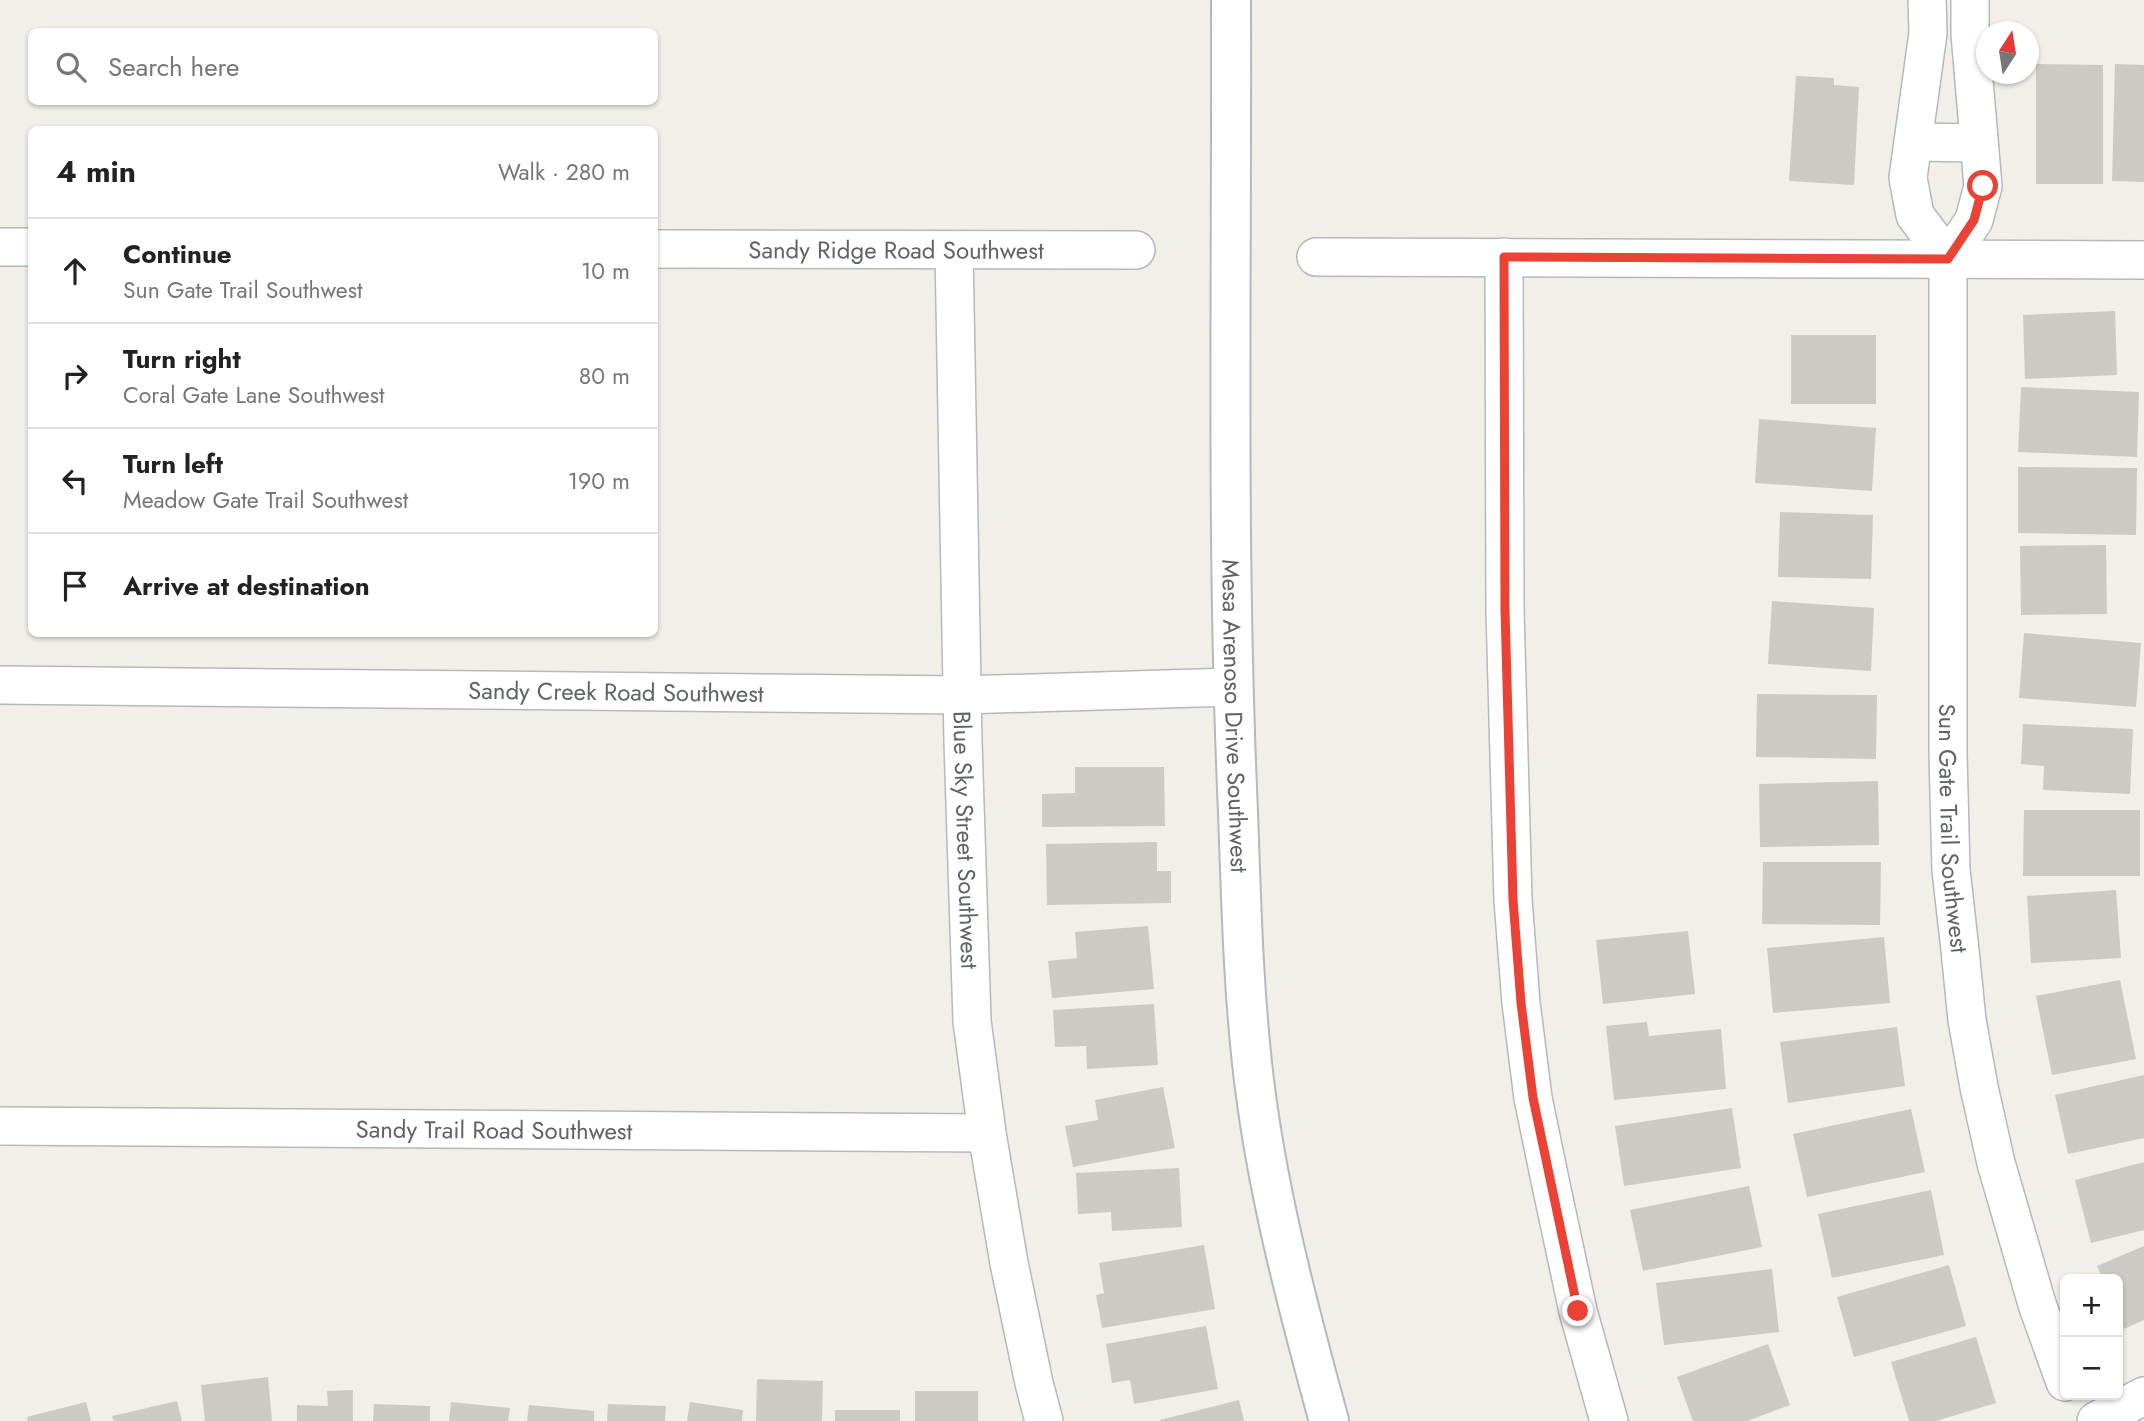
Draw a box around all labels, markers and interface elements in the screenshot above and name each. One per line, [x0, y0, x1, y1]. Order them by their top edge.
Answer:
north arrow [1976, 21, 2039, 84]
search box [28, 28, 658, 105]
icon: search [52, 48, 90, 86]
text: Search here [108, 48, 240, 86]
text: 4 min [56, 150, 136, 193]
text: Walk · 280 m [498, 155, 630, 189]
route start [1967, 170, 1998, 201]
street label: Sandy Ridge Road Southwest [748, 232, 1044, 267]
text: Continue [123, 235, 232, 273]
icon: ahead [56, 252, 94, 290]
text: 10 m [581, 254, 630, 288]
text: Sun Gate Trail Southwest [123, 273, 362, 307]
text: Turn right [123, 340, 241, 378]
icon: right [56, 357, 94, 395]
text: 80 m [579, 359, 630, 393]
text: Coral Gate Lane Southwest [123, 378, 385, 412]
text: Turn left [123, 445, 223, 483]
icon: left [56, 462, 94, 500]
text: 190 m [568, 464, 630, 498]
text: Meadow Gate Trail Southwest [123, 483, 408, 517]
street label: Mesa Arenoso Drive Southwest [1214, 559, 1258, 874]
icon: arrive [56, 567, 94, 605]
text: Arrive at destination [123, 567, 370, 605]
street label: Sandy Creek Road Southwest [468, 672, 764, 710]
street label: Sun Gate Trail Southwest [1930, 703, 1978, 955]
street label: Blue Sky Street Southwest [945, 710, 988, 970]
street label: Sandy Trail Road Southwest [356, 1111, 633, 1148]
map controls [2060, 1274, 2123, 1400]
button: + [2060, 1274, 2123, 1337]
route end [1562, 1295, 1593, 1326]
button: − [2060, 1337, 2123, 1400]

